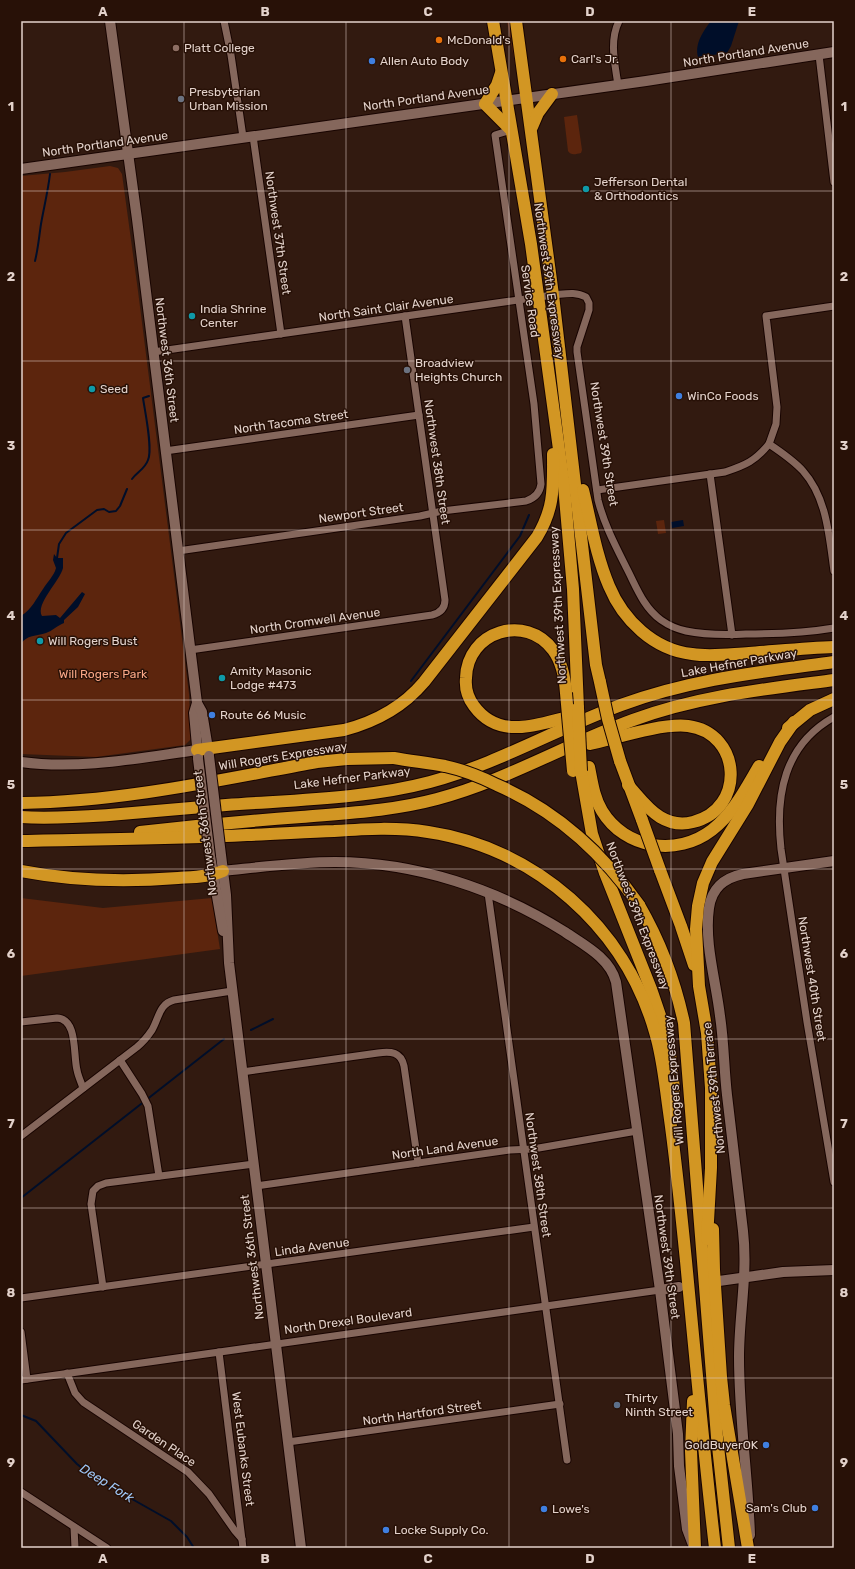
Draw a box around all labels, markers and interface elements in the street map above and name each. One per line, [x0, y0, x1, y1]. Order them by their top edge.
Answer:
text: A [98, 4, 108, 19]
text: B [260, 4, 270, 19]
text: C [423, 4, 433, 19]
text: D [585, 4, 595, 19]
text: E [748, 4, 756, 19]
place label: McDonald's [447, 33, 511, 47]
marker: McDonald's [434, 35, 444, 45]
street label: North Portland Avenue [682, 36, 810, 70]
place label: Platt College [184, 41, 255, 55]
marker: Platt College [171, 43, 181, 53]
place label: Carl's Jr. [571, 52, 619, 66]
place label: Allen Auto Body [380, 54, 469, 68]
marker: Carl's Jr. [558, 54, 568, 64]
marker: Allen Auto Body [367, 56, 377, 66]
street label: North Portland Avenue [362, 82, 490, 114]
place label: Presbyterian Urban Mission [189, 85, 268, 113]
marker: Presbyterian Urban Mission [176, 94, 186, 104]
text: 1 [8, 99, 14, 114]
text: 1 [841, 99, 847, 114]
street label: North Portland Avenue [41, 128, 169, 160]
street label: Northwest 37th Street [262, 170, 294, 296]
place label: Jefferson Dental & Orthodontics [594, 175, 687, 203]
marker: Jefferson Dental & Orthodontics [581, 184, 591, 194]
street label: Northwest 39th Expressway [531, 202, 567, 360]
street label: Service Road [518, 264, 542, 338]
text: 2 [7, 269, 15, 284]
text: 2 [840, 269, 848, 284]
street label: North Saint Clair Avenue [318, 292, 455, 324]
street label: Northwest 36th Street [152, 297, 182, 424]
place label: India Shrine Center [200, 302, 267, 330]
marker: India Shrine Center [187, 311, 197, 321]
place label: Broadview Heights Church [415, 356, 502, 384]
marker: Broadview Heights Church [402, 365, 412, 375]
street label: Northwest 39th Street [587, 381, 621, 507]
place label: Seed [100, 382, 128, 396]
marker: Seed [87, 384, 97, 394]
place label: WinCo Foods [687, 389, 759, 403]
marker: WinCo Foods [674, 391, 684, 401]
street label: Northwest 38th Street [421, 399, 453, 526]
street label: North Tacoma Street [233, 407, 349, 437]
text: 3 [7, 438, 16, 453]
text: 3 [840, 438, 849, 453]
street label: Newport Street [318, 500, 405, 526]
street label: Northwest 39th Expressway [547, 526, 569, 684]
street label: North Cromwell Avenue [249, 605, 381, 637]
text: 4 [7, 608, 16, 623]
text: 4 [840, 608, 849, 623]
place label: Will Rogers Bust [48, 634, 138, 648]
marker: Will Rogers Bust [35, 636, 45, 646]
street label: Lake Hefner Parkway [680, 646, 798, 680]
place label: Amity Masonic Lodge #473 [230, 664, 312, 692]
park label: Will Rogers Park [59, 667, 148, 681]
marker: Amity Masonic Lodge #473 [217, 673, 227, 683]
place label: Route 66 Music [220, 708, 306, 722]
marker: Route 66 Music [207, 710, 217, 720]
street label: Will Rogers Expressway [218, 739, 349, 773]
street label: Lake Hefner Parkway [293, 764, 412, 792]
street label: Northwest 36th Street [190, 769, 220, 896]
text: 5 [7, 777, 15, 792]
text: 5 [840, 777, 848, 792]
street label: Northwest 39th Expressway [603, 840, 673, 992]
street label: Northwest 40th Street [795, 916, 829, 1043]
text: 6 [7, 946, 16, 961]
text: 6 [840, 946, 849, 961]
street label: Will Rogers Expressway [661, 1014, 687, 1145]
street label: Northwest 39th Terrace [700, 1021, 728, 1154]
street label: Northwest 38th Street [522, 1112, 554, 1239]
text: 7 [7, 1116, 15, 1131]
text: 7 [840, 1116, 848, 1131]
street label: North Land Avenue [391, 1134, 499, 1162]
street label: Northwest 36th Street [237, 1193, 267, 1320]
street label: Northwest 39th Street [651, 1194, 683, 1320]
street label: Linda Avenue [274, 1235, 351, 1259]
text: 8 [7, 1285, 16, 1300]
text: 8 [840, 1285, 849, 1300]
street label: North Drexel Boulevard [283, 1305, 413, 1337]
street label: West Eubanks Street [229, 1391, 257, 1507]
place label: Thirty Ninth Street [625, 1391, 693, 1419]
street label: North Hartford Street [362, 1398, 483, 1428]
marker: Thirty Ninth Street [612, 1400, 622, 1410]
street label: Garden Place [129, 1417, 199, 1470]
place label: GoldBuyerOK [685, 1438, 759, 1452]
marker: GoldBuyerOK [761, 1440, 771, 1450]
text: 9 [7, 1455, 15, 1470]
text: 9 [840, 1455, 848, 1470]
water label: Deep Fork [77, 1460, 137, 1506]
place label: Sam's Club [746, 1501, 807, 1515]
place label: Lowe's [552, 1502, 590, 1516]
marker: Sam's Club [810, 1503, 820, 1513]
marker: Lowe's [539, 1504, 549, 1514]
place label: Locke Supply Co. [394, 1523, 489, 1537]
marker: Locke Supply Co. [381, 1525, 391, 1535]
text: A [98, 1551, 108, 1566]
text: B [260, 1551, 270, 1566]
text: C [423, 1551, 433, 1566]
text: D [585, 1551, 595, 1566]
text: E [748, 1551, 756, 1566]

